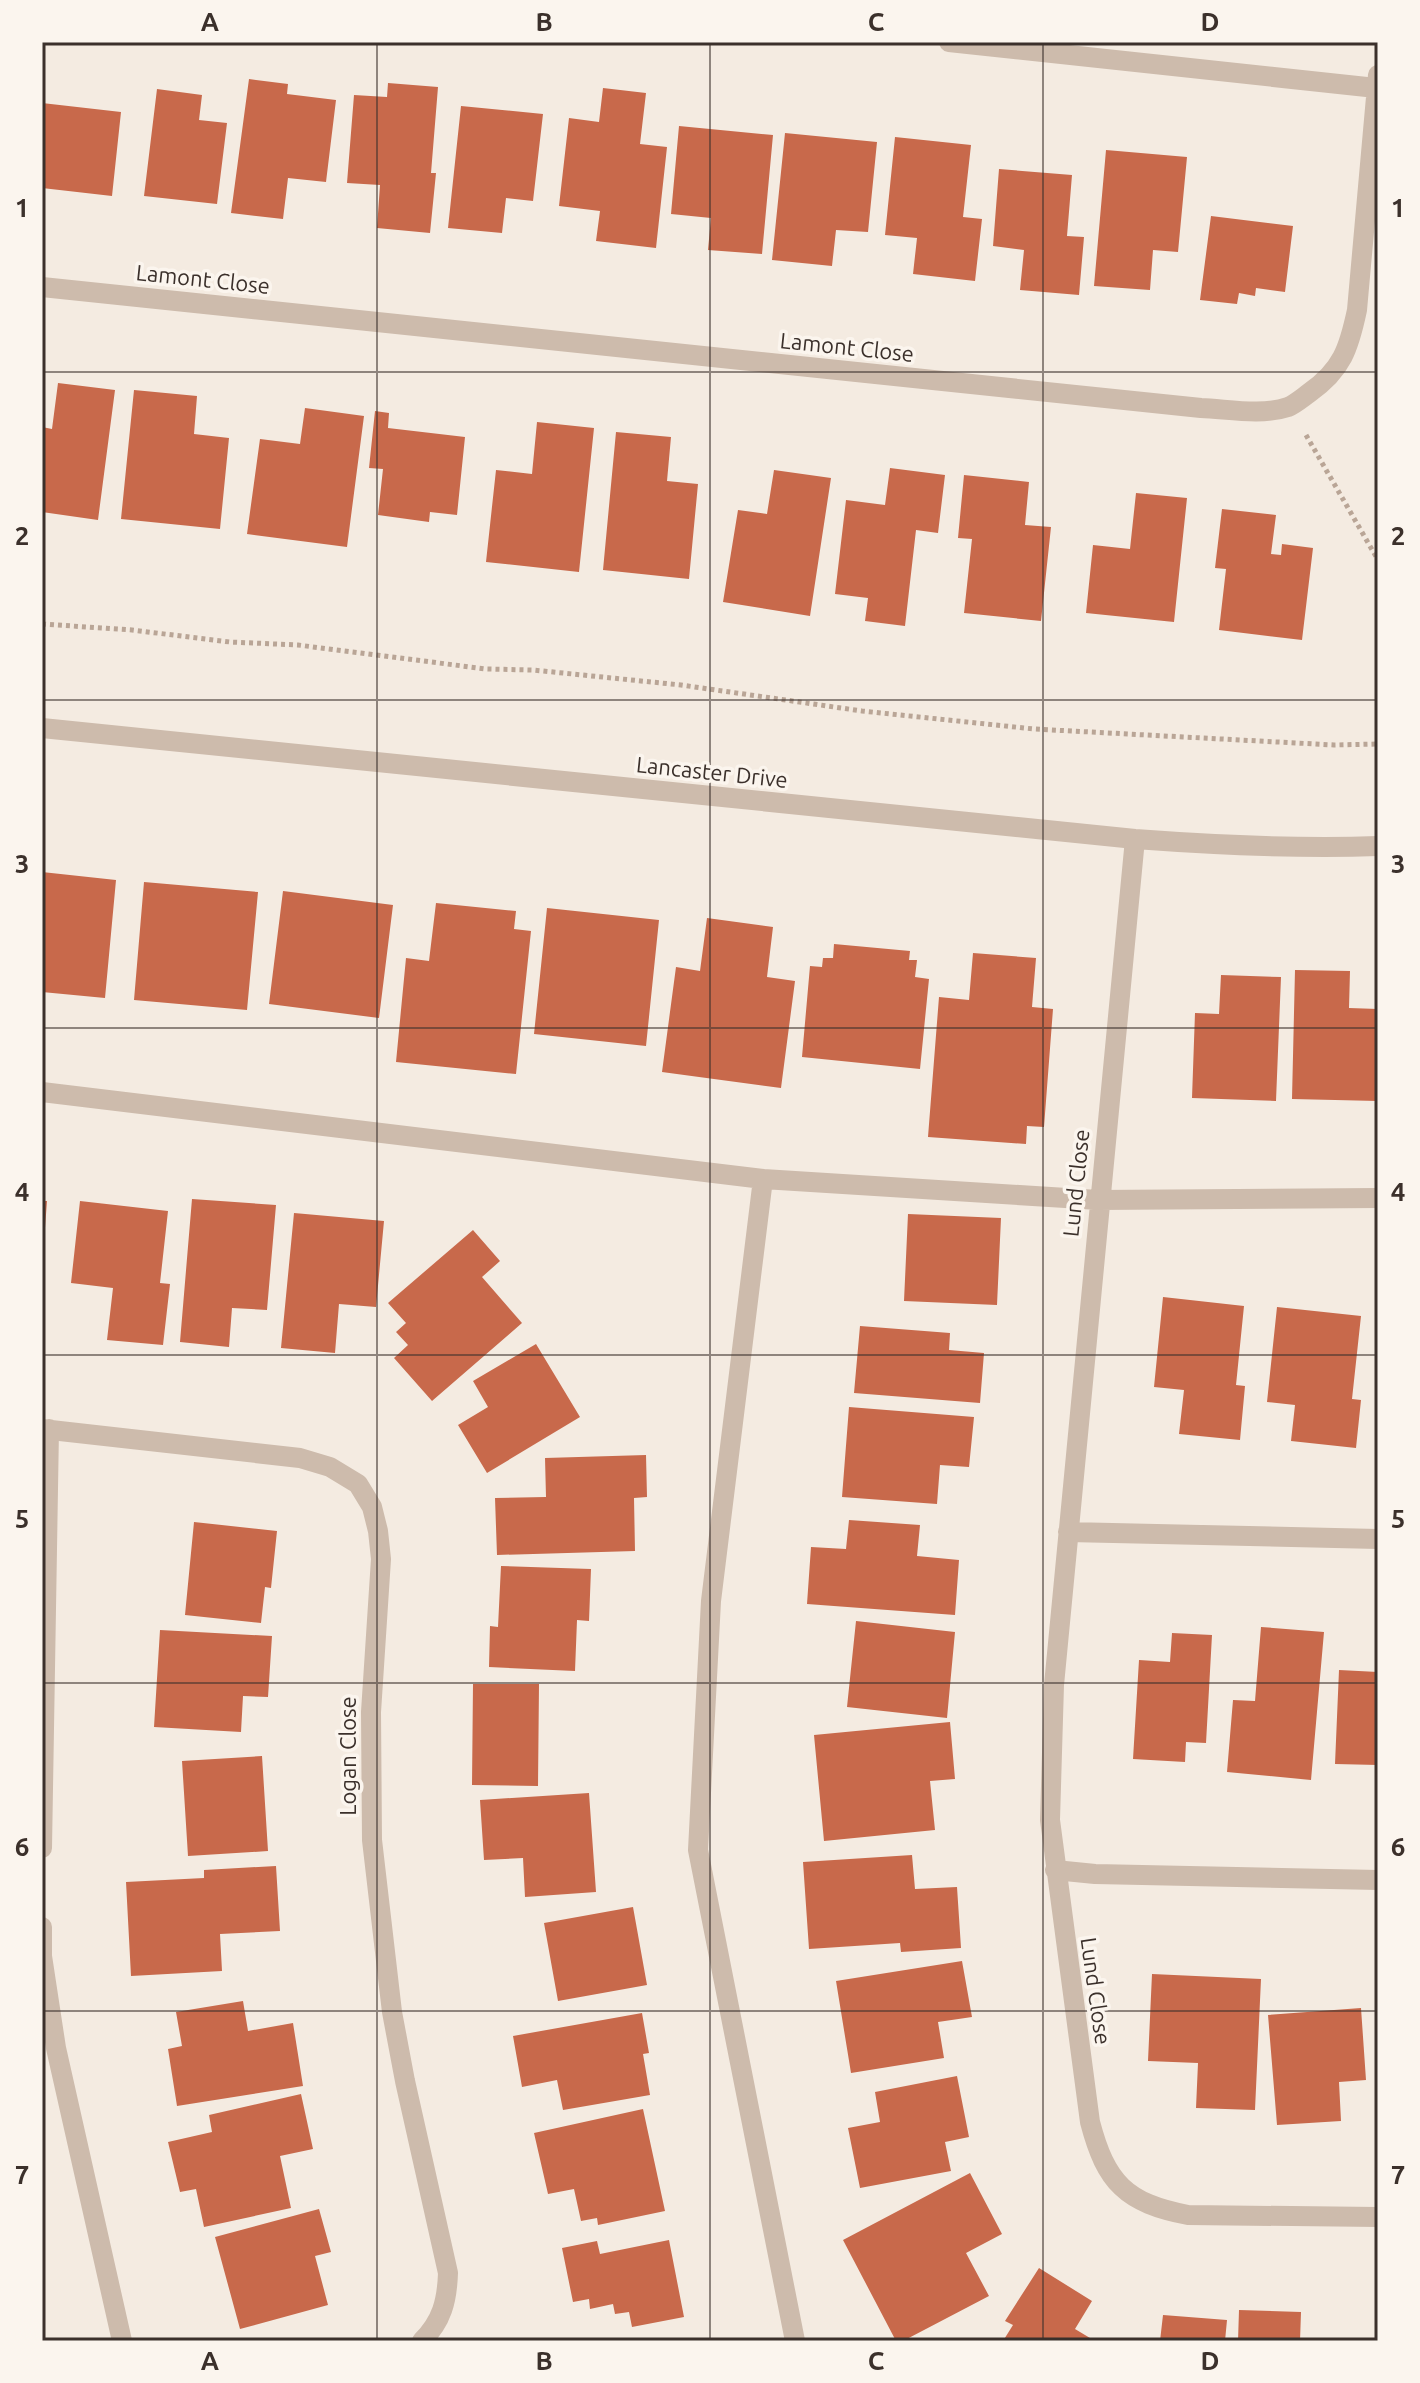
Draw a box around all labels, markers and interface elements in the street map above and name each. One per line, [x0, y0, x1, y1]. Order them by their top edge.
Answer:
text: A [201, 7, 220, 36]
text: B [535, 7, 553, 36]
text: C [868, 7, 885, 36]
text: D [1201, 7, 1219, 36]
text: 1 [15, 193, 29, 222]
text: 1 [1391, 193, 1405, 222]
street label: Lamont Close [135, 259, 271, 298]
street label: Lamont Close [779, 327, 915, 366]
text: 2 [15, 521, 29, 550]
text: 2 [1391, 521, 1405, 550]
street label: Lancaster Drive [635, 751, 789, 792]
text: 3 [15, 849, 29, 878]
text: 3 [1391, 849, 1405, 878]
street label: Lund Close [1057, 1128, 1094, 1238]
text: 4 [15, 1177, 29, 1206]
text: 4 [1391, 1177, 1405, 1206]
text: 5 [15, 1504, 29, 1533]
text: 5 [1391, 1504, 1405, 1533]
street label: Logan Close [335, 1696, 360, 1816]
text: 6 [15, 1832, 29, 1861]
text: 6 [1391, 1832, 1405, 1861]
street label: Lund Close [1077, 1936, 1116, 2046]
text: 7 [15, 2160, 29, 2189]
text: 7 [1391, 2160, 1405, 2189]
text: A [201, 2346, 220, 2375]
text: B [535, 2346, 553, 2375]
text: C [868, 2346, 885, 2375]
text: D [1201, 2346, 1219, 2375]

